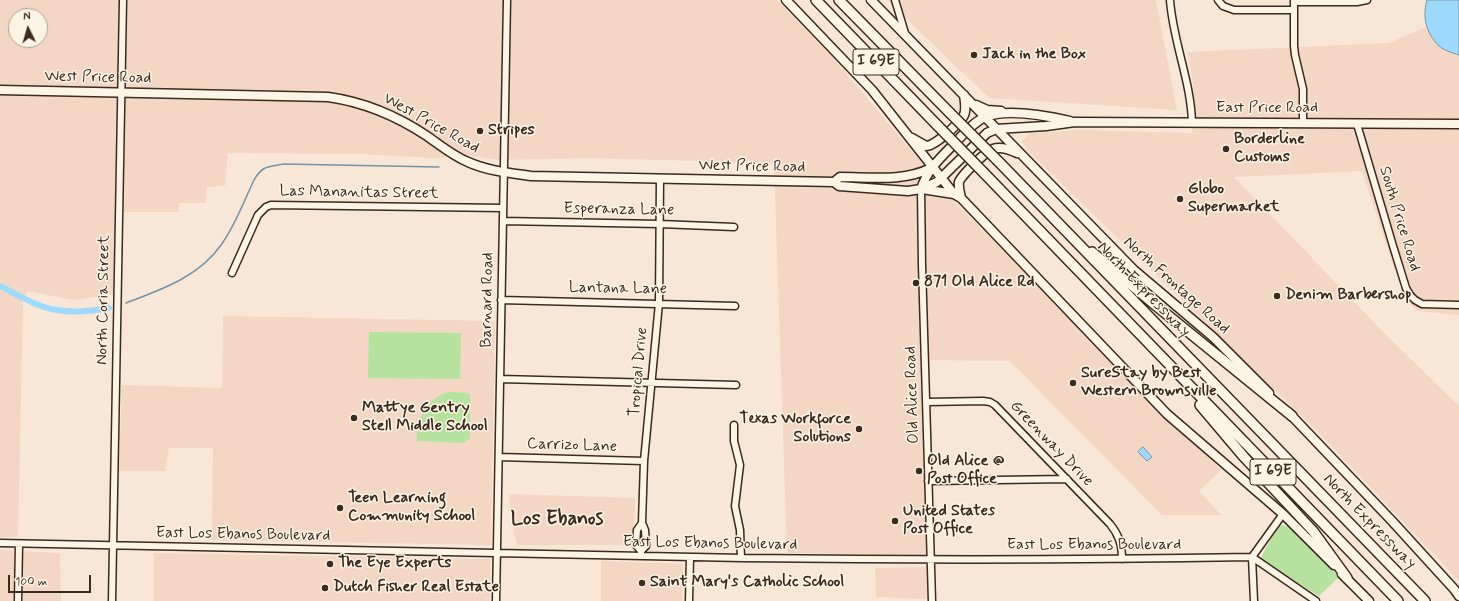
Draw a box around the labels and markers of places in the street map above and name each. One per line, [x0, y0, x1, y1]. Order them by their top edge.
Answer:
place label: Jack in the Box [982, 45, 1086, 65]
marker: Jack in the Box [969, 50, 979, 60]
place label: Stripes [488, 121, 535, 141]
marker: Stripes [475, 126, 485, 136]
place label: Borderline Customs [1234, 130, 1305, 168]
marker: Borderline Customs [1221, 144, 1231, 154]
place label: Globo Supermarket [1188, 180, 1279, 218]
marker: Globo Supermarket [1175, 194, 1185, 204]
place label: 871 Old Alice Rd [924, 273, 1035, 293]
marker: 871 Old Alice Rd [911, 278, 921, 288]
place label: Denim Barbershop [1285, 286, 1411, 306]
marker: Denim Barbershop [1272, 291, 1282, 301]
place label: SureStay by Best Western Brownsville [1081, 364, 1216, 402]
marker: SureStay by Best Western Brownsville [1068, 378, 1078, 388]
place label: Mattye Gentry Stell Middle School [362, 399, 488, 437]
place label: Texas Workforce Solutions [739, 410, 851, 448]
marker: Mattye Gentry Stell Middle School [349, 413, 359, 423]
marker: Texas Workforce Solutions [854, 424, 864, 434]
place label: Old Alice @ Post Office [927, 452, 1004, 490]
marker: Old Alice @ Post Office [914, 466, 924, 476]
place label: Teen Learning Community School [348, 489, 475, 527]
place label: United States Post Office [903, 502, 995, 540]
marker: Teen Learning Community School [335, 503, 345, 513]
marker: United States Post Office [890, 516, 900, 526]
place label: The Eye Experts [338, 554, 451, 574]
marker: The Eye Experts [325, 559, 335, 569]
place label: Saint Mary's Catholic School [650, 573, 844, 593]
place label: Dutch Fisher Real Estate [333, 578, 499, 598]
marker: Saint Mary's Catholic School [637, 578, 647, 588]
marker: Dutch Fisher Real Estate [320, 583, 330, 593]

